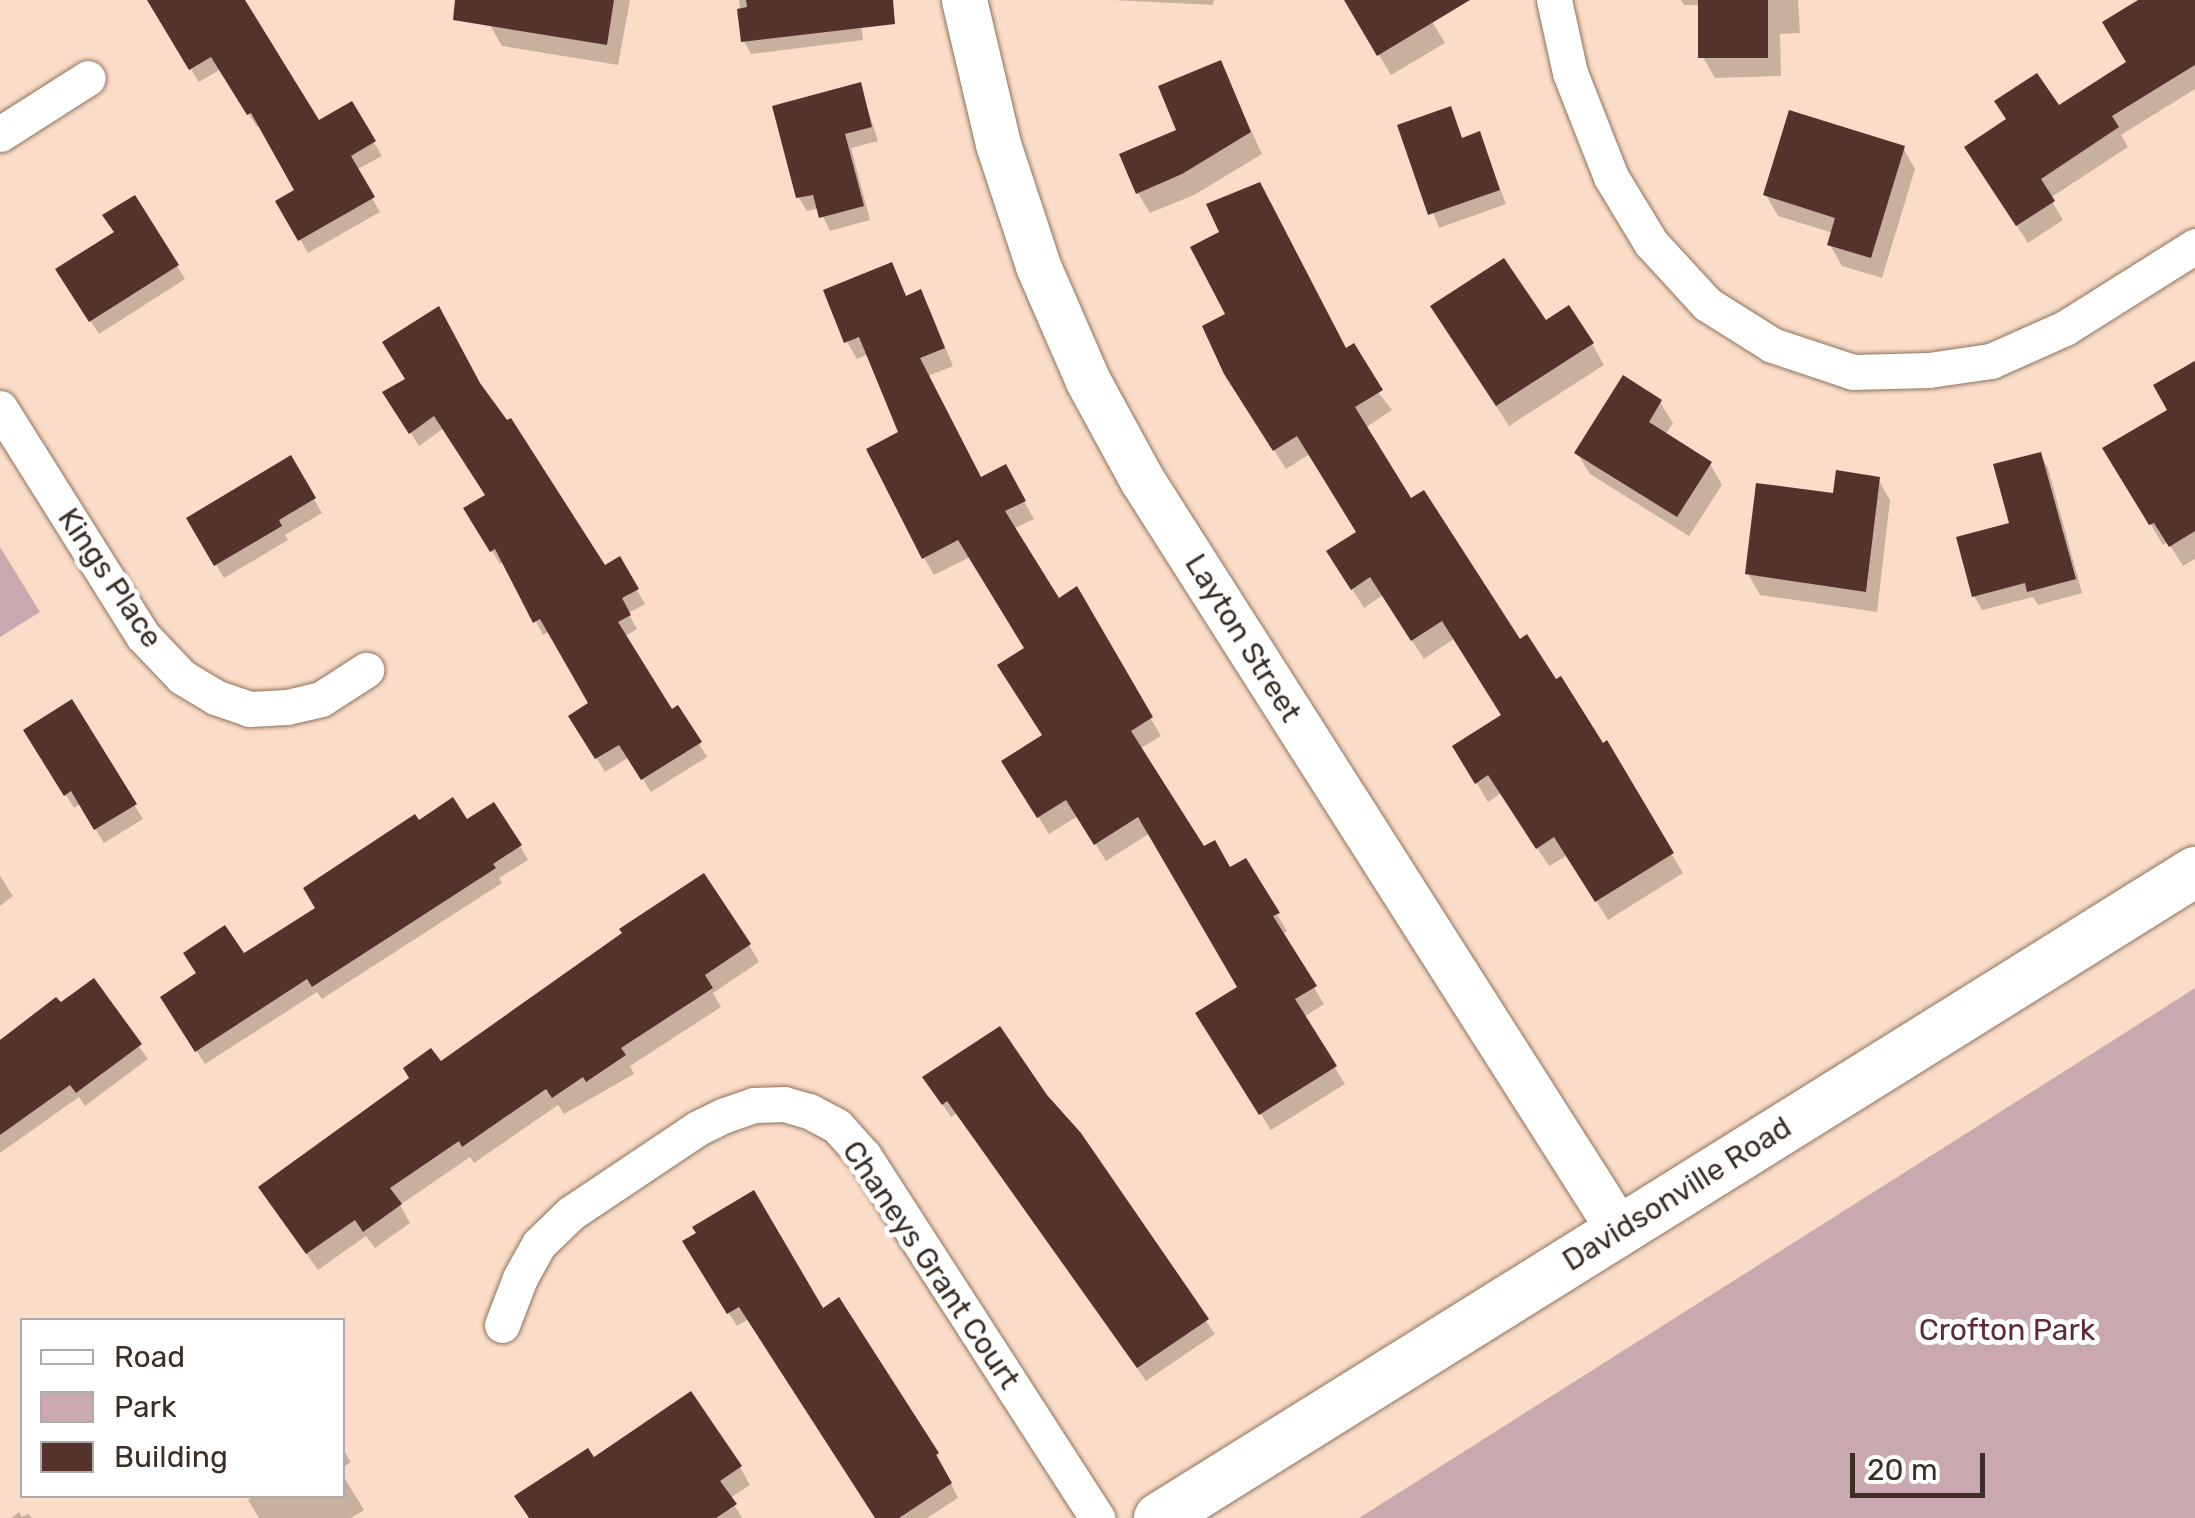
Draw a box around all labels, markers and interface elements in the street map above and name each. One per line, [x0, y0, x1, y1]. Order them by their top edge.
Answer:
street label: Kings Place [50, 501, 170, 655]
street label: Layton Street [1177, 548, 1309, 728]
street label: Davidsonville Road [1556, 1109, 1798, 1279]
street label: Chaneys Grant Court [835, 1134, 1027, 1396]
park label: Crofton Park [1919, 1312, 2095, 1348]
legend [20, 1318, 345, 1498]
text: Road [114, 1339, 185, 1375]
text: Park [114, 1389, 176, 1425]
scale bar [1855, 1433, 1990, 1495]
text: Building [114, 1439, 228, 1475]
text: 20 m [1867, 1452, 1938, 1488]

